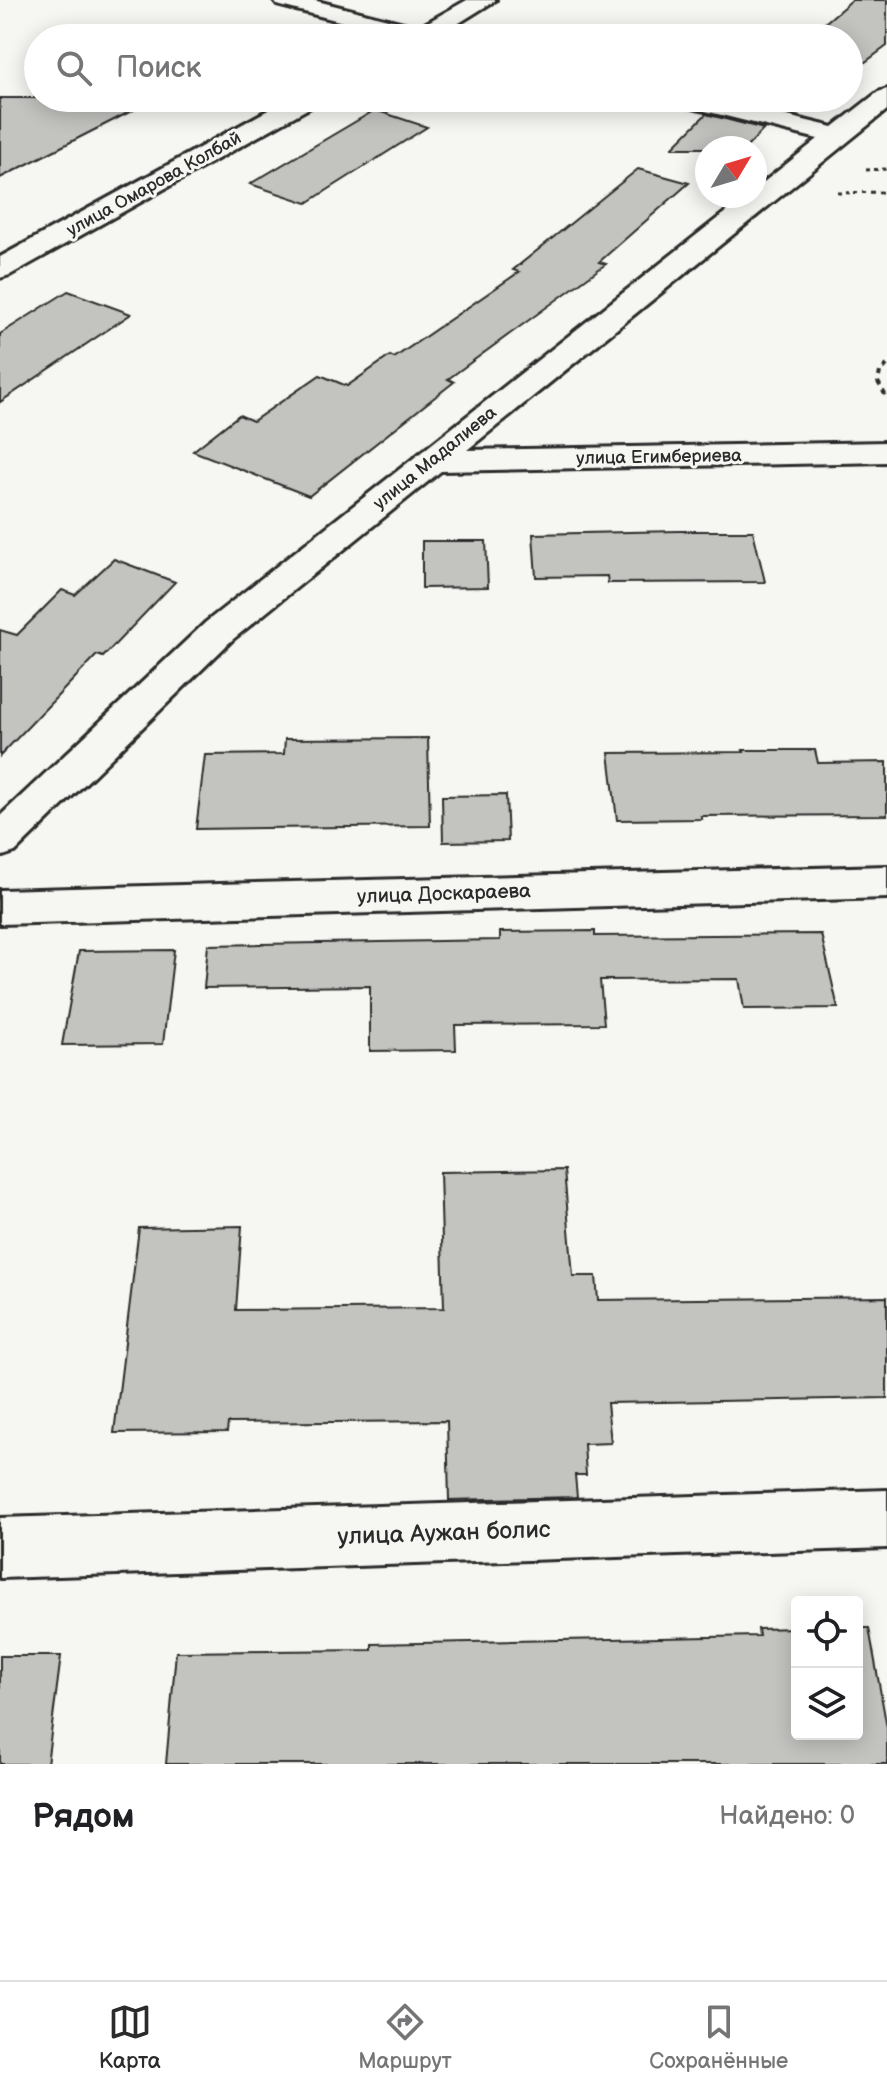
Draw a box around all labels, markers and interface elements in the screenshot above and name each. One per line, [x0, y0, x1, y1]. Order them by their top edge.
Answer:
search box [24, 24, 863, 112]
icon: search [52, 46, 96, 90]
text: Поиск [116, 50, 202, 86]
street label: улица Омарова Колбай [63, 127, 245, 241]
north arrow [695, 136, 767, 208]
street label: улица Мадалиева [369, 402, 501, 514]
street label: улица Егимбериева [576, 445, 742, 469]
street label: улица Доскараева [357, 879, 531, 909]
street label: улица Аужан болис [337, 1515, 551, 1551]
map controls [791, 1596, 863, 1740]
button: locate [791, 1596, 863, 1668]
button: layers [791, 1668, 863, 1740]
text: Рядом [32, 1796, 134, 1837]
text: Найдено: 0 [719, 1801, 855, 1832]
tab: Карта [99, 2000, 161, 2075]
tab: Маршрут [358, 2000, 452, 2075]
tab: Сохранённые [649, 2000, 788, 2075]

